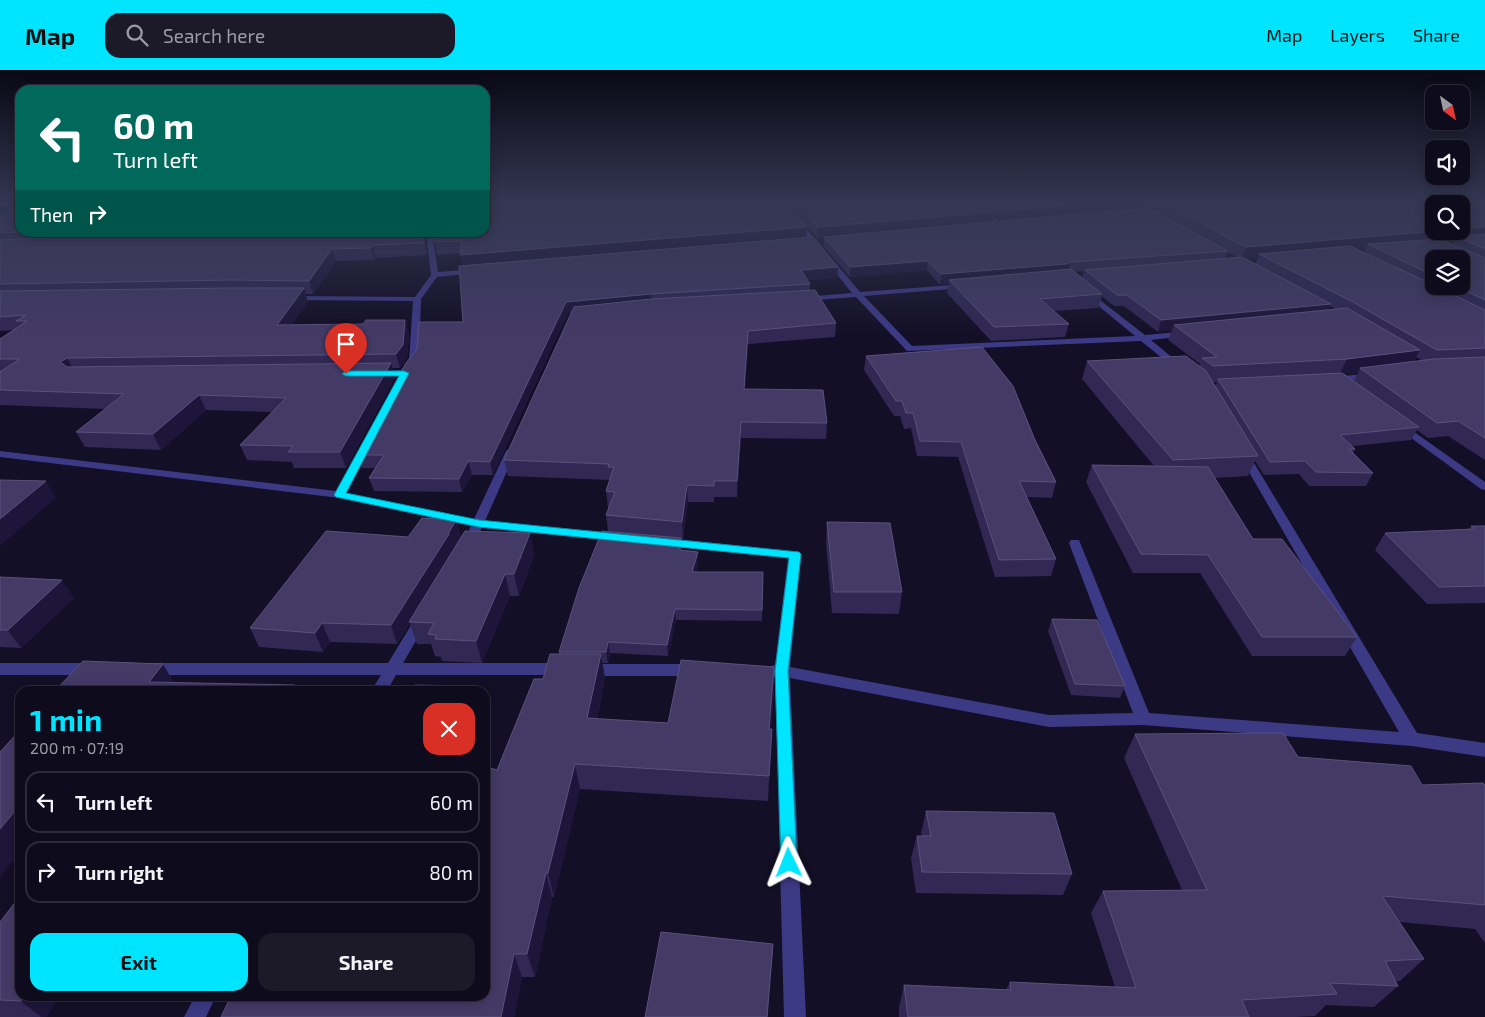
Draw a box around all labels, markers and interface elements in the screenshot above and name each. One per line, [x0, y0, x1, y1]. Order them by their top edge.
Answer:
search box [105, 13, 455, 58]
text: Map [25, 21, 75, 50]
icon: search [123, 21, 151, 49]
text: Search here [163, 24, 265, 47]
text: Map [1266, 24, 1302, 46]
text: Layers [1330, 24, 1385, 46]
text: Share [1413, 24, 1460, 46]
north arrow [1425, 85, 1470, 130]
map controls [1425, 85, 1470, 295]
text: 60 m [113, 104, 194, 146]
icon: left [30, 105, 95, 170]
button: sound [1425, 140, 1470, 185]
text: Turn left [113, 146, 198, 172]
button: search [1425, 195, 1470, 240]
icon: right [83, 200, 111, 228]
text: Then [30, 203, 73, 226]
button: layers [1425, 250, 1470, 295]
pin [325, 323, 367, 374]
icon: arrive [332, 330, 360, 358]
text: 1 min [30, 701, 102, 737]
button: close [423, 703, 475, 755]
text: 200 m · 07:19 [30, 738, 124, 757]
icon: left [32, 788, 60, 816]
text: Turn left [75, 791, 152, 814]
text: 60 m [430, 791, 473, 814]
position arrow [762, 836, 814, 888]
icon: right [32, 858, 60, 886]
text: Turn right [75, 861, 163, 884]
text: 80 m [429, 861, 473, 884]
button: Exit [30, 933, 248, 991]
button: Share [258, 933, 475, 991]

